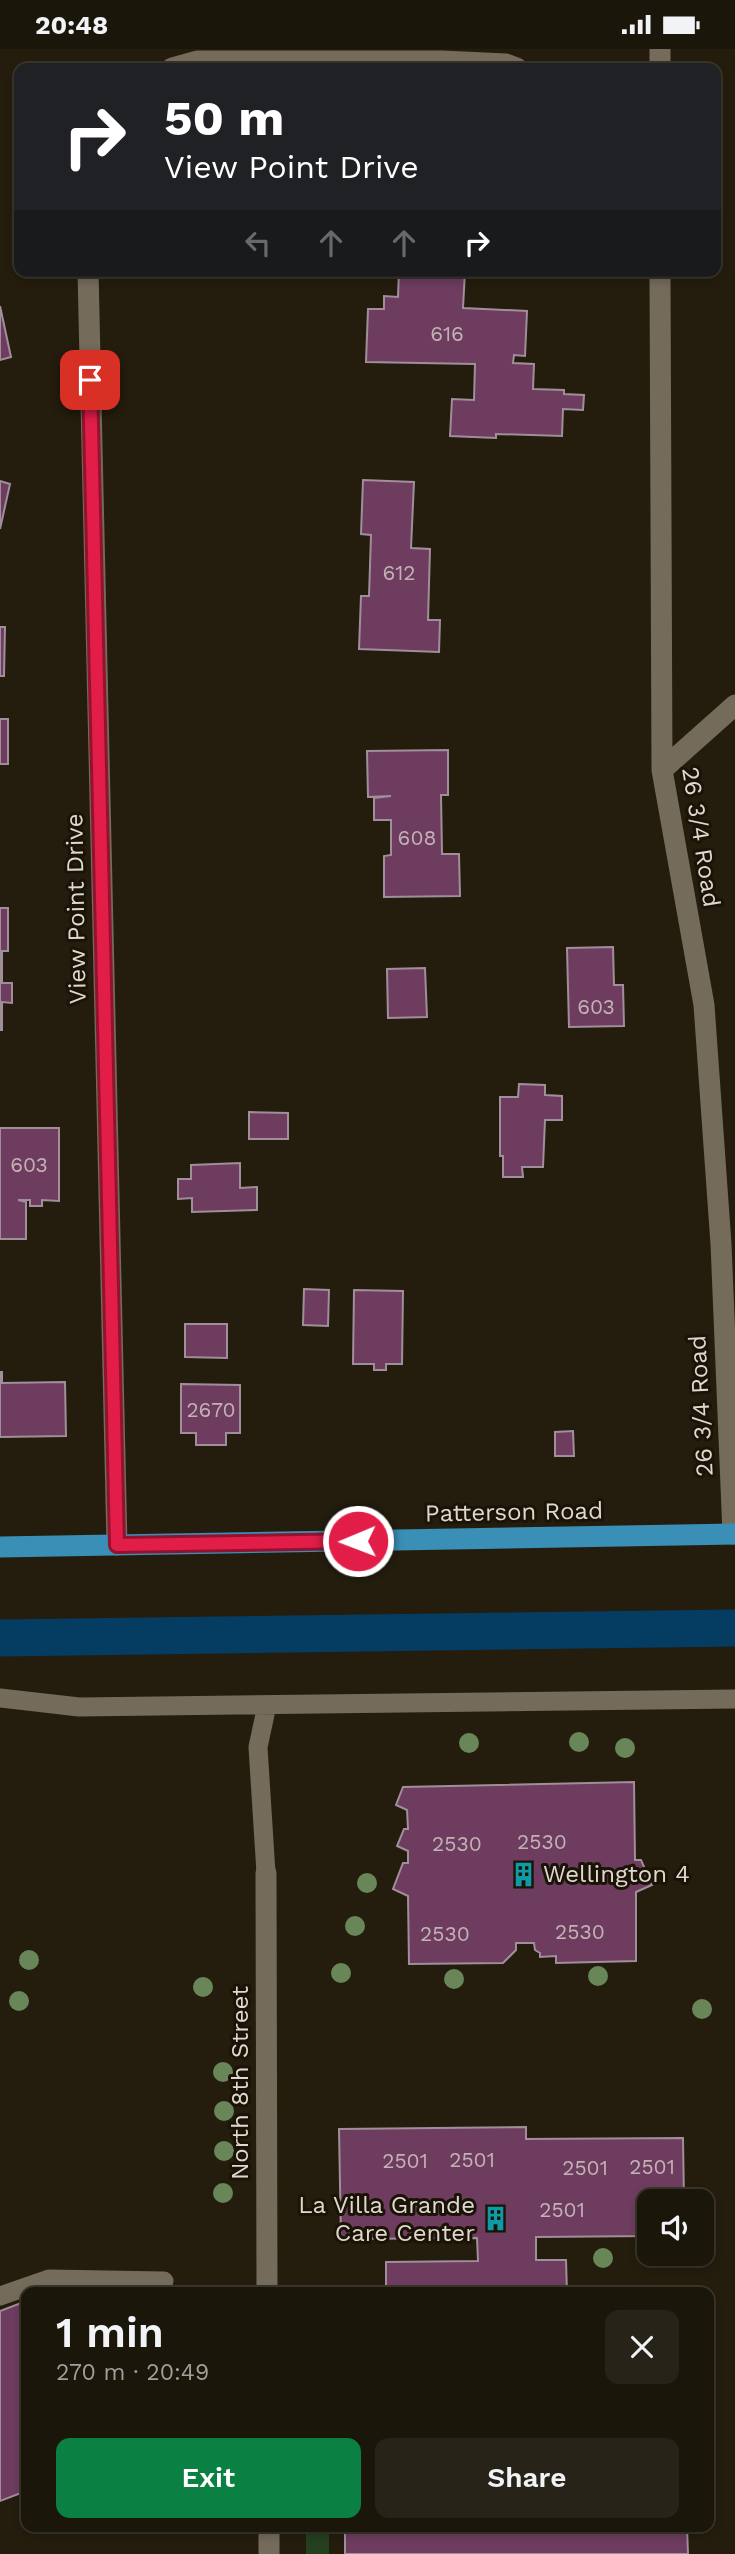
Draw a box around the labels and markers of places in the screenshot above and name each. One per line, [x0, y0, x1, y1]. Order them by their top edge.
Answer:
pin [60, 350, 120, 410]
building icon: Wellington 4 [509, 1860, 537, 1888]
place label: Wellington 4 [543, 1860, 690, 1888]
place label: La Villa Grande Care Center [298, 2191, 475, 2247]
building icon: La Villa Grande Care Center [481, 2205, 509, 2233]

